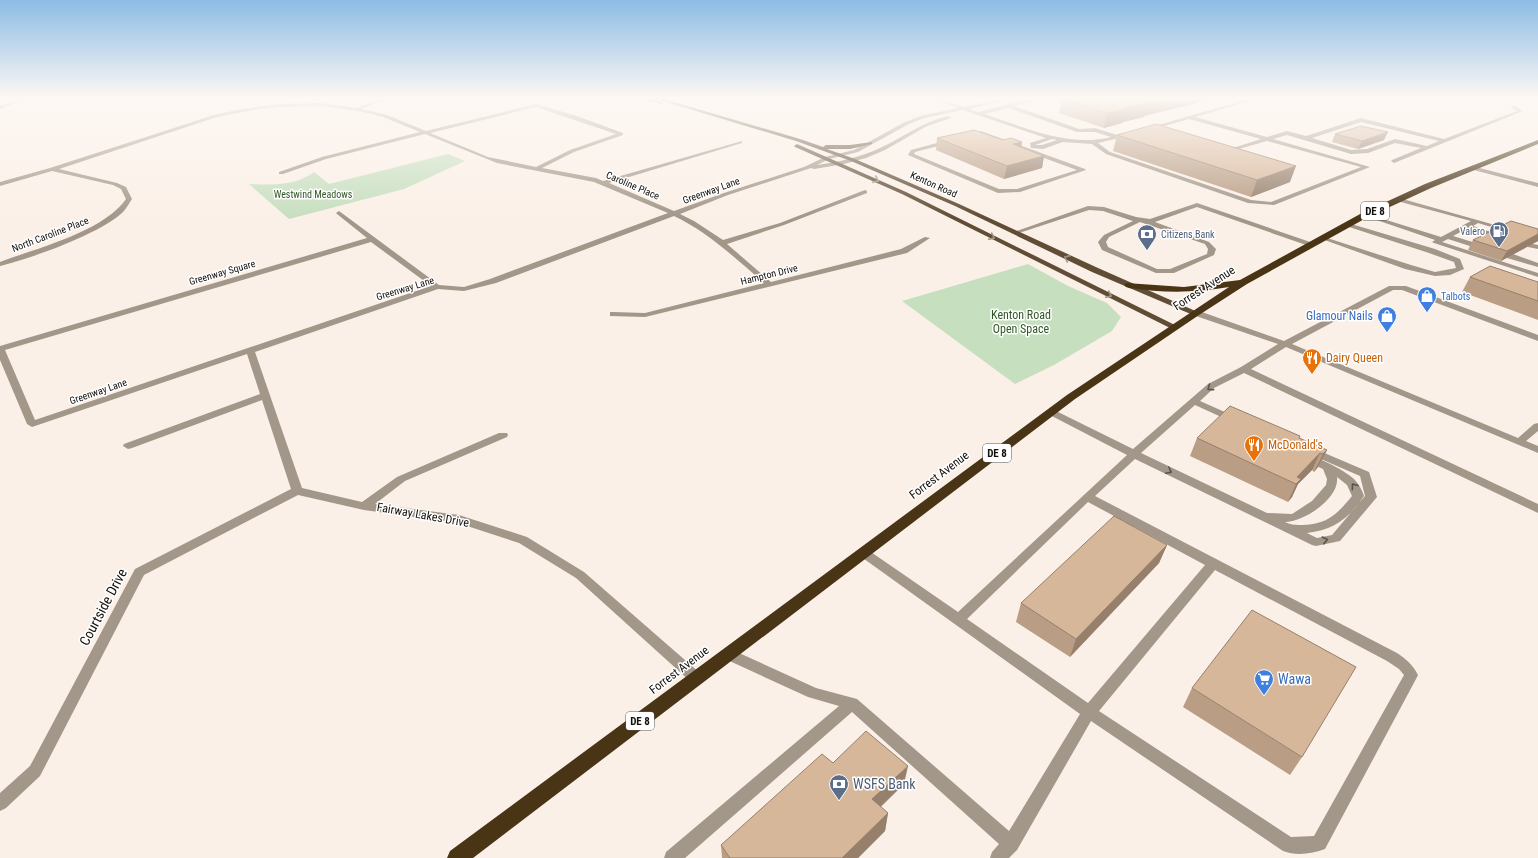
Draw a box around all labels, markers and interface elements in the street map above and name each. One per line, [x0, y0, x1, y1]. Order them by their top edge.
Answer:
street label: Caroline Place [605, 169, 661, 202]
street label: Kenton Road [909, 169, 959, 200]
street label: Greenway Lane [681, 175, 741, 206]
one-way arrow [872, 175, 879, 183]
park label: Westwind Meadows [274, 189, 353, 200]
road number: DE 8 [1361, 202, 1389, 220]
street label: North Caroline Place [10, 215, 90, 254]
fuel station icon: Valero [1488, 220, 1510, 248]
bank icon: Citizens Bank [1136, 223, 1158, 251]
place label: Valero [1460, 226, 1485, 237]
place label: Citizens Bank [1161, 229, 1215, 240]
one-way arrow [988, 232, 995, 240]
one-way arrow [1064, 255, 1072, 263]
street label: Greenway Square [188, 258, 257, 287]
street label: Hampton Drive [739, 262, 799, 287]
street label: Forrest Avenue [1170, 263, 1238, 313]
street label: Greenway Lane [375, 274, 436, 302]
shop icon: Talbots [1416, 285, 1438, 313]
one-way arrow [1104, 290, 1112, 297]
place label: Talbots [1441, 291, 1471, 302]
shop icon: Glamour Nails [1376, 305, 1398, 333]
park label: Kenton Road Open Space [991, 308, 1051, 336]
place label: Glamour Nails [1306, 309, 1373, 323]
restaurant icon: Dairy Queen [1301, 347, 1323, 375]
place label: Dairy Queen [1326, 351, 1383, 365]
street label: Greenway Lane [68, 376, 129, 406]
one-way arrow [1207, 383, 1214, 390]
restaurant icon: McDonald's [1243, 434, 1265, 462]
place label: McDonald's [1268, 438, 1323, 452]
road number: DE 8 [983, 444, 1011, 462]
street label: Forrest Avenue [907, 448, 972, 502]
one-way arrow [1165, 466, 1173, 474]
one-way arrow [1352, 484, 1359, 491]
street label: Fairway Lakes Drive [376, 500, 471, 530]
one-way arrow [1321, 537, 1328, 545]
street label: Courtside Drive [76, 565, 130, 648]
street label: Forrest Avenue [647, 643, 712, 697]
supermarket icon: Wawa [1253, 668, 1275, 696]
place label: Wawa [1278, 671, 1311, 687]
road number: DE 8 [626, 712, 654, 730]
bank icon: WSFS Bank [828, 773, 850, 801]
place label: WSFS Bank [853, 776, 916, 792]

